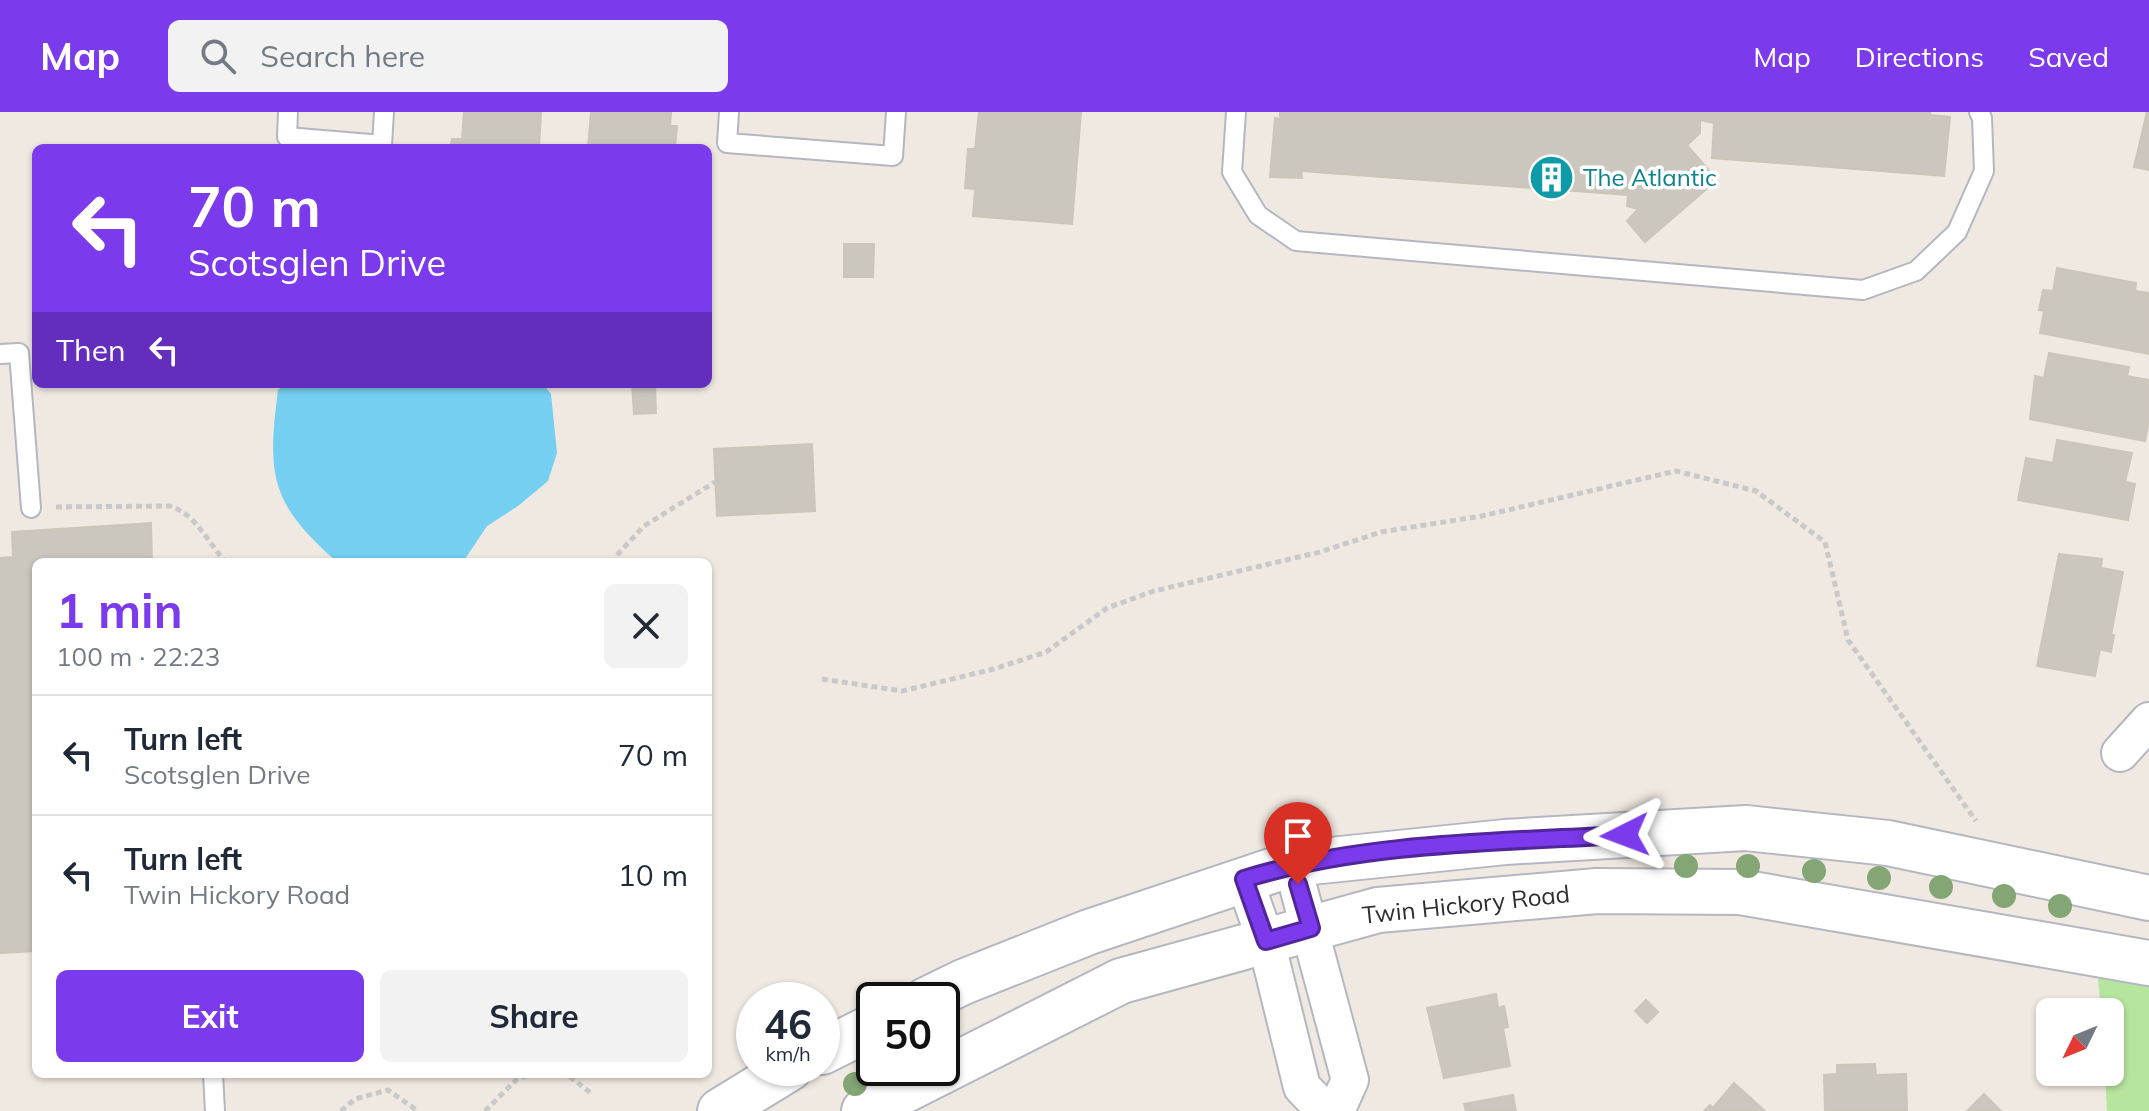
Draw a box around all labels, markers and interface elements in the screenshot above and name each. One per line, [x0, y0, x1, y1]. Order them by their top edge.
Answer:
search box [168, 20, 728, 92]
text: Map [40, 32, 120, 80]
icon: search [196, 34, 240, 78]
text: Search here [260, 37, 425, 75]
text: Map [1753, 39, 1811, 74]
text: Directions [1855, 39, 1984, 74]
text: Saved [2028, 39, 2109, 74]
building icon: The Atlantic [1528, 154, 1576, 202]
place label: The Atlantic [1583, 162, 1717, 192]
text: 70 m [188, 171, 321, 241]
icon: left [56, 176, 160, 280]
text: Scotsglen Drive [188, 240, 446, 285]
icon: left [142, 328, 186, 372]
text: Then [56, 331, 126, 369]
text: 1 min [56, 580, 183, 640]
button: close [604, 584, 688, 668]
text: 100 m · 22:23 [56, 640, 220, 673]
text: Turn left [124, 720, 242, 758]
icon: left [56, 733, 100, 777]
text: 70 m [618, 736, 688, 774]
text: Scotsglen Drive [124, 758, 310, 791]
position arrow [1583, 793, 1667, 877]
pin [1264, 802, 1332, 884]
icon: arrive [1276, 814, 1320, 858]
text: Turn left [124, 840, 242, 878]
icon: left [56, 853, 100, 897]
text: 10 m [618, 856, 688, 894]
text: Twin Hickory Road [124, 878, 350, 911]
street label: Twin Hickory Road [1360, 878, 1571, 930]
button: Exit [56, 970, 364, 1062]
button: Share [380, 970, 688, 1062]
speed limit sign: 50 [856, 982, 960, 1086]
north arrow [2036, 998, 2124, 1086]
map controls [2036, 998, 2124, 1086]
text: 46 [764, 999, 812, 1049]
text: km/h [765, 1041, 811, 1066]

